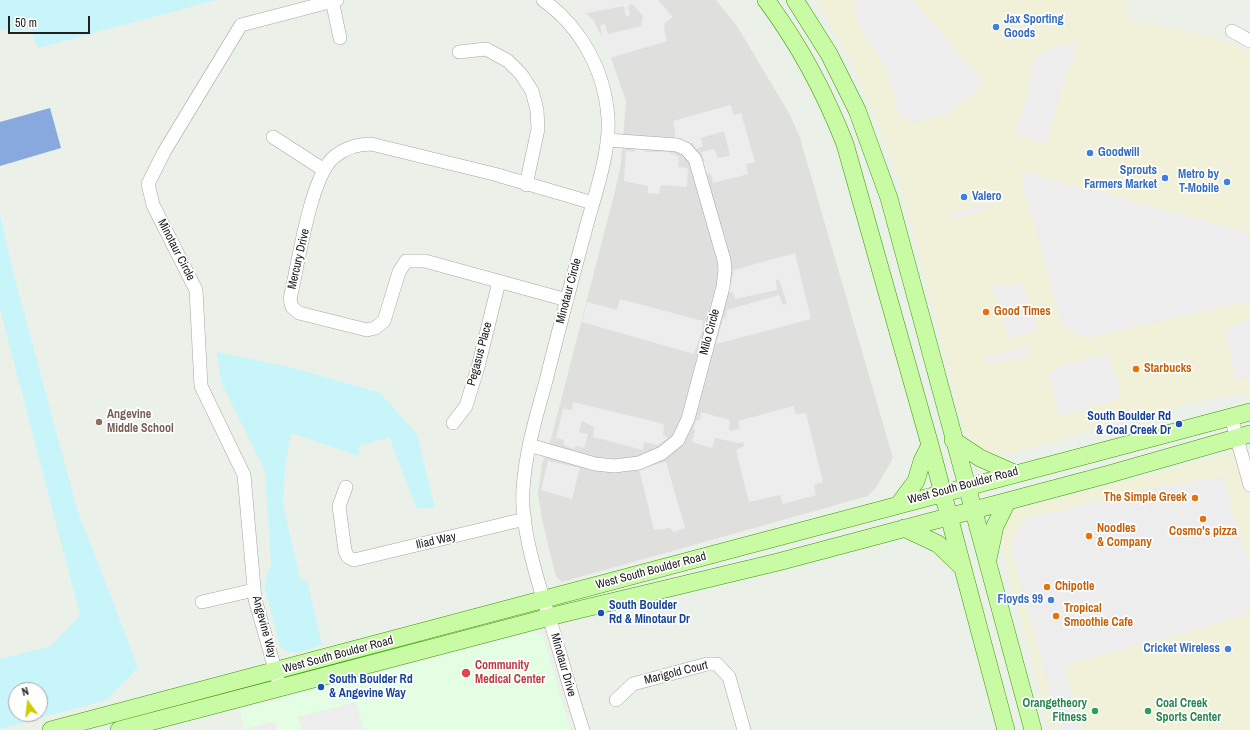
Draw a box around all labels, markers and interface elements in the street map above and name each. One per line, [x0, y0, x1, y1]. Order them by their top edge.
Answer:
scale bar [10, 8, 92, 34]
place label: Jax Sporting Goods [1004, 13, 1064, 41]
text: 50 m [15, 15, 37, 31]
marker: Jax Sporting Goods [991, 22, 1001, 32]
place label: Goodwill [1098, 146, 1140, 160]
marker: Goodwill [1085, 148, 1095, 158]
place label: Sprouts Farmers Market [1084, 164, 1157, 192]
place label: Metro by T-Mobile [1178, 168, 1219, 196]
marker: Sprouts Farmers Market [1160, 173, 1170, 183]
marker: Metro by T-Mobile [1222, 177, 1232, 187]
place label: Valero [972, 190, 1002, 204]
marker: Valero [959, 192, 969, 202]
street label: Minotaur Circle [154, 217, 198, 283]
street label: Mercury Drive [285, 227, 313, 291]
street label: Minotaur Circle [553, 257, 585, 325]
place label: Good Times [994, 305, 1051, 319]
street label: Milo Circle [697, 307, 723, 357]
marker: Good Times [981, 307, 991, 317]
street label: Pegasus Place [465, 320, 495, 388]
place label: Starbucks [1144, 362, 1192, 376]
marker: Starbucks [1131, 364, 1141, 374]
place label: Angevine Middle School [107, 408, 174, 436]
place label: South Boulder Rd & Coal Creek Dr [1087, 410, 1171, 438]
marker: Angevine Middle School [94, 417, 104, 427]
marker: South Boulder Rd & Coal Creek Dr [1174, 419, 1184, 429]
street label: West South Boulder Road [906, 464, 1020, 508]
place label: The Simple Greek [1104, 491, 1187, 505]
marker: The Simple Greek [1190, 493, 1200, 503]
marker: Cosmo's pizza [1198, 514, 1208, 524]
place label: Noodles & Company [1097, 522, 1152, 550]
place label: Cosmo's pizza [1169, 525, 1237, 539]
street label: Iliad Way [415, 529, 457, 553]
marker: Noodles & Company [1084, 531, 1094, 541]
street label: West South Boulder Road [594, 549, 708, 593]
place label: Chipotle [1055, 580, 1094, 594]
marker: Chipotle [1042, 582, 1052, 592]
place label: Floyds 99 [998, 593, 1043, 607]
street label: Angevine Way [249, 594, 279, 660]
marker: Floyds 99 [1046, 595, 1056, 605]
place label: South Boulder Rd & Minotaur Dr [609, 599, 690, 627]
place label: Tropical Smoothie Cafe [1064, 602, 1133, 630]
marker: South Boulder Rd & Minotaur Dr [596, 608, 606, 618]
marker: Tropical Smoothie Cafe [1051, 611, 1061, 621]
street label: Minotaur Drive [547, 632, 579, 698]
street label: West South Boulder Road [281, 633, 395, 677]
place label: Cricket Wireless [1144, 642, 1220, 656]
marker: Cricket Wireless [1223, 644, 1233, 654]
street label: Marigold Court [643, 658, 709, 688]
place label: Community Medical Center [475, 659, 545, 687]
marker: Community Medical Center [460, 667, 472, 679]
place label: South Boulder Rd & Angevine Way [329, 673, 413, 701]
north arrow [8, 682, 48, 722]
marker: South Boulder Rd & Angevine Way [316, 682, 326, 692]
text: N [20, 684, 30, 699]
place label: Orangetheory Fitness [1022, 697, 1087, 725]
place label: Coal Creek Sports Center [1156, 697, 1221, 725]
marker: Orangetheory Fitness [1090, 706, 1100, 716]
marker: Coal Creek Sports Center [1143, 706, 1153, 716]

